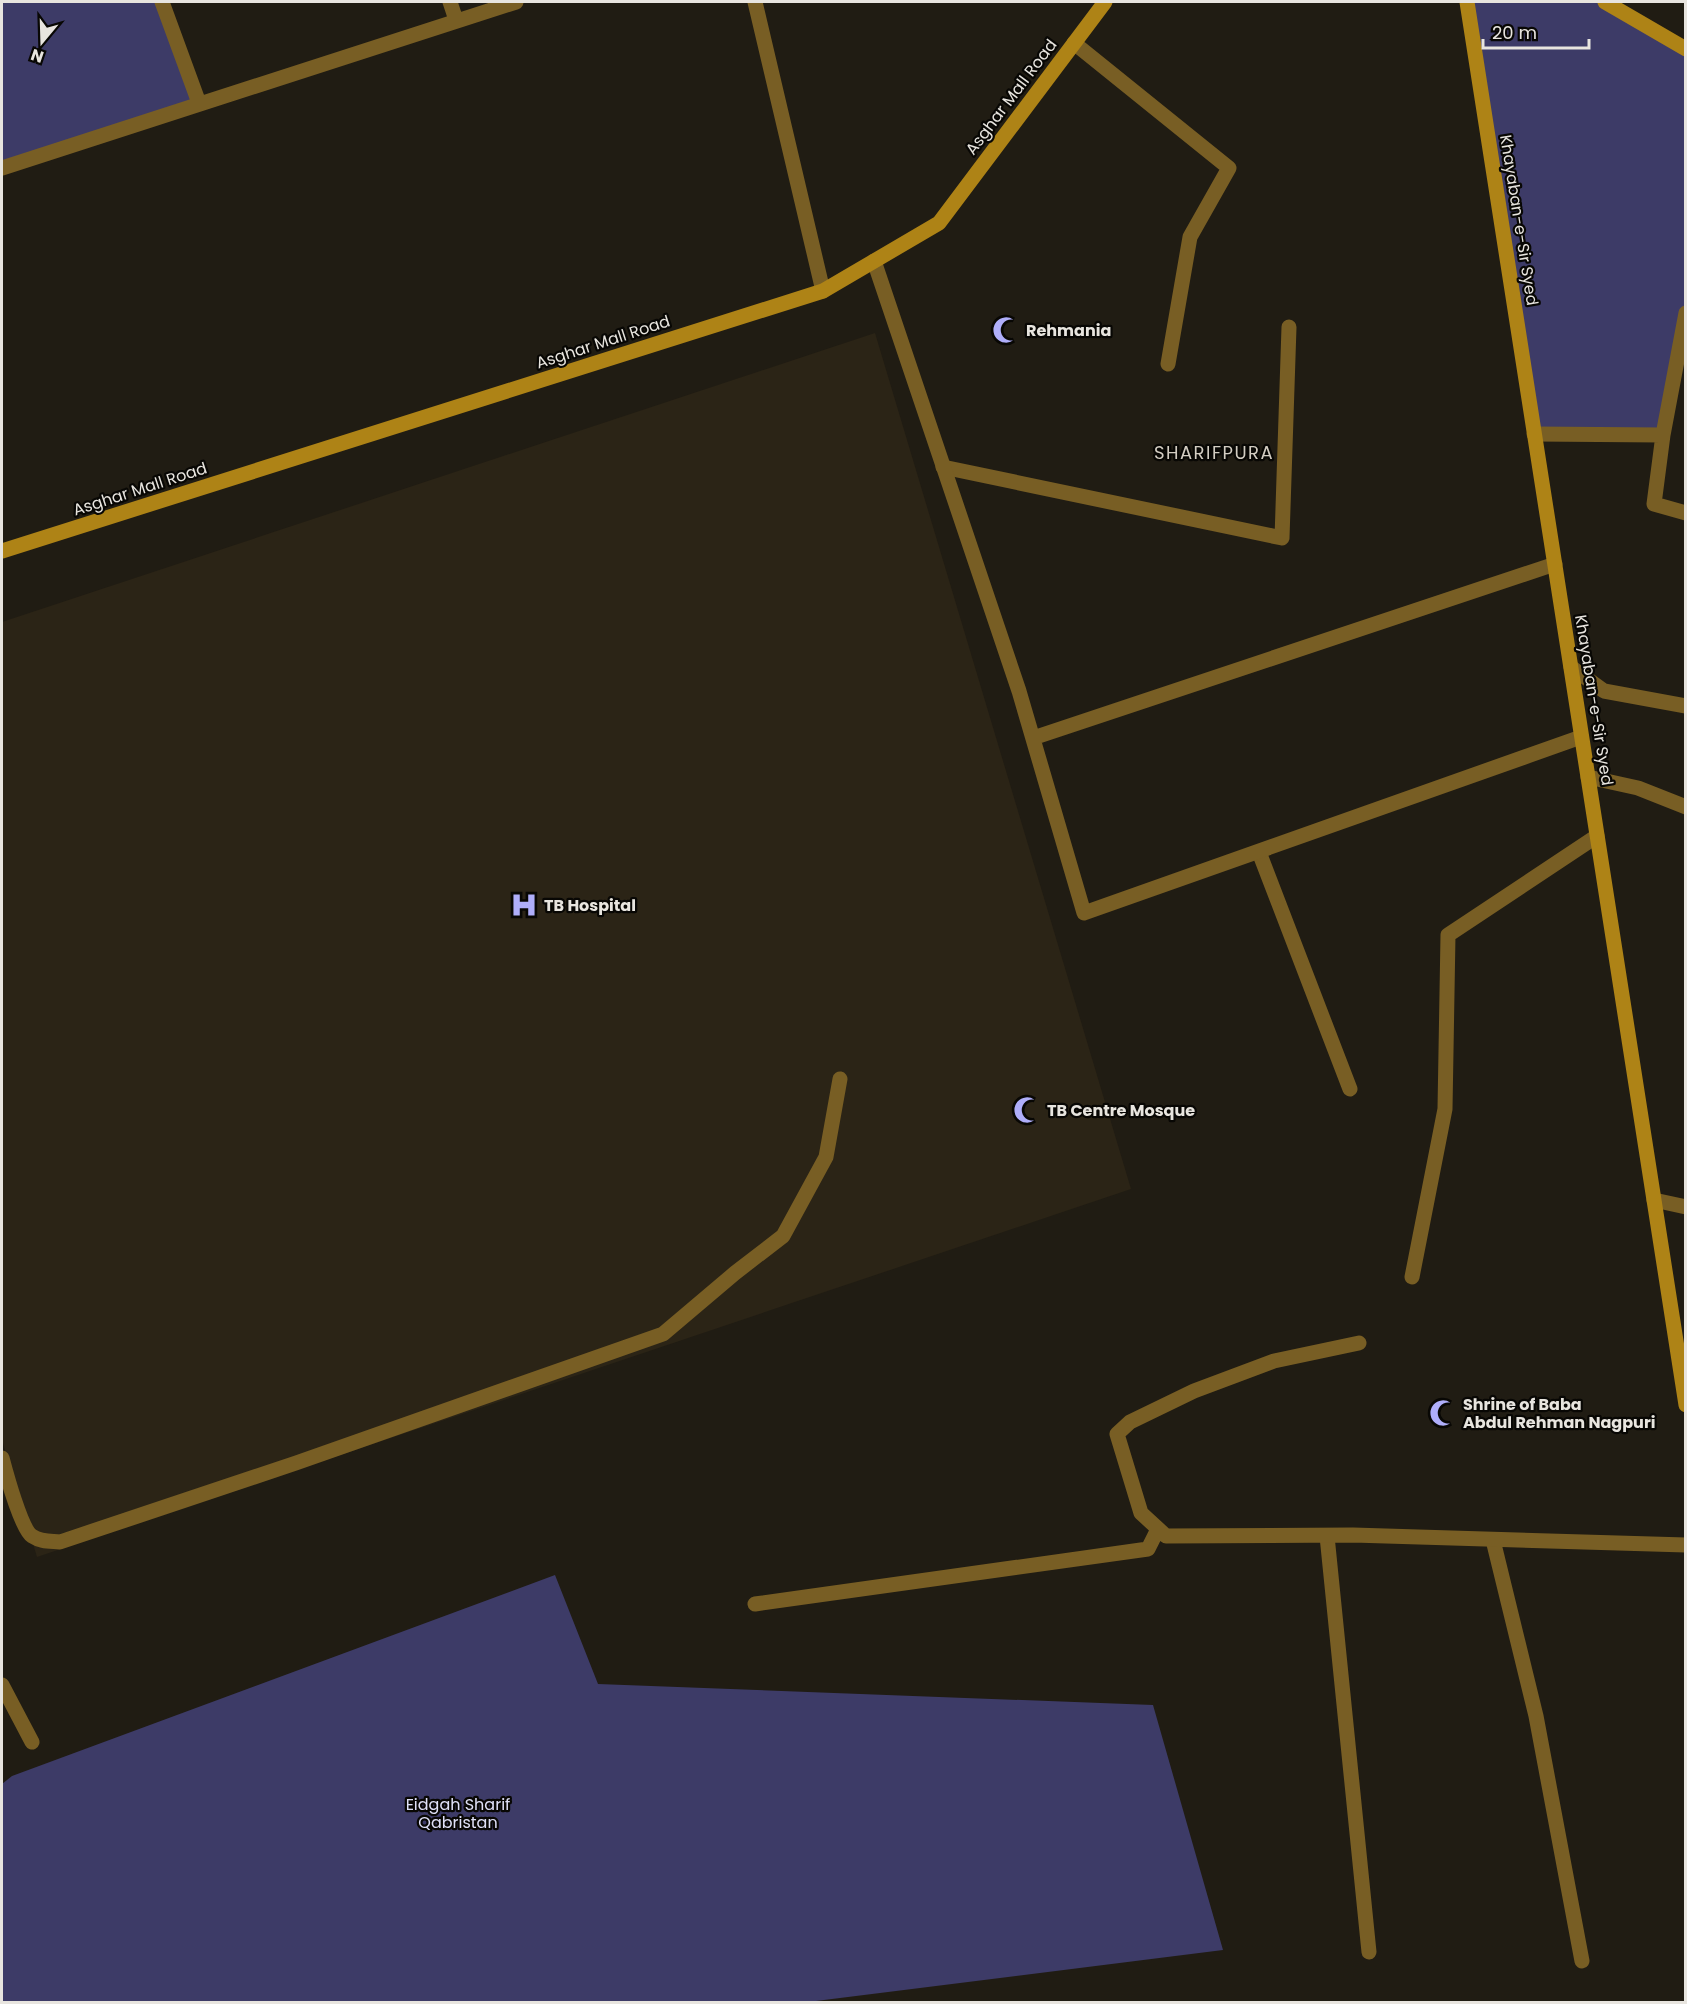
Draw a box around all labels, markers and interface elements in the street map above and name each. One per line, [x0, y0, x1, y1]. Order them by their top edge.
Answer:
north arrow [12, 12, 72, 72]
scale bar [1483, 12, 1590, 50]
text: 20 m [1492, 20, 1537, 45]
street label: Asghar Mall Road [960, 34, 1062, 160]
text: N [28, 43, 47, 69]
street label: Khayaban-e-Sir Syed [1494, 133, 1544, 307]
street label: Asghar Mall Road [533, 309, 673, 375]
mosque icon: Rehmania [991, 315, 1021, 345]
place label: Rehmania [1026, 319, 1111, 342]
district label: SHARIFPURA [1154, 440, 1274, 465]
street label: Asghar Mall Road [70, 456, 210, 522]
street label: Khayaban-e-Sir Syed [1569, 613, 1619, 787]
hospital icon: TB Hospital [509, 890, 539, 920]
place label: TB Hospital [544, 894, 636, 917]
mosque icon: TB Centre Mosque [1012, 1095, 1042, 1125]
place label: TB Centre Mosque [1047, 1099, 1195, 1122]
place label: Shrine of Baba Abdul Rehman Nagpuri [1463, 1393, 1655, 1434]
mosque icon: Shrine of Baba Abdul Rehman Nagpuri [1428, 1398, 1458, 1428]
park label: Eidgah Sharif Qabristan [406, 1793, 510, 1834]

